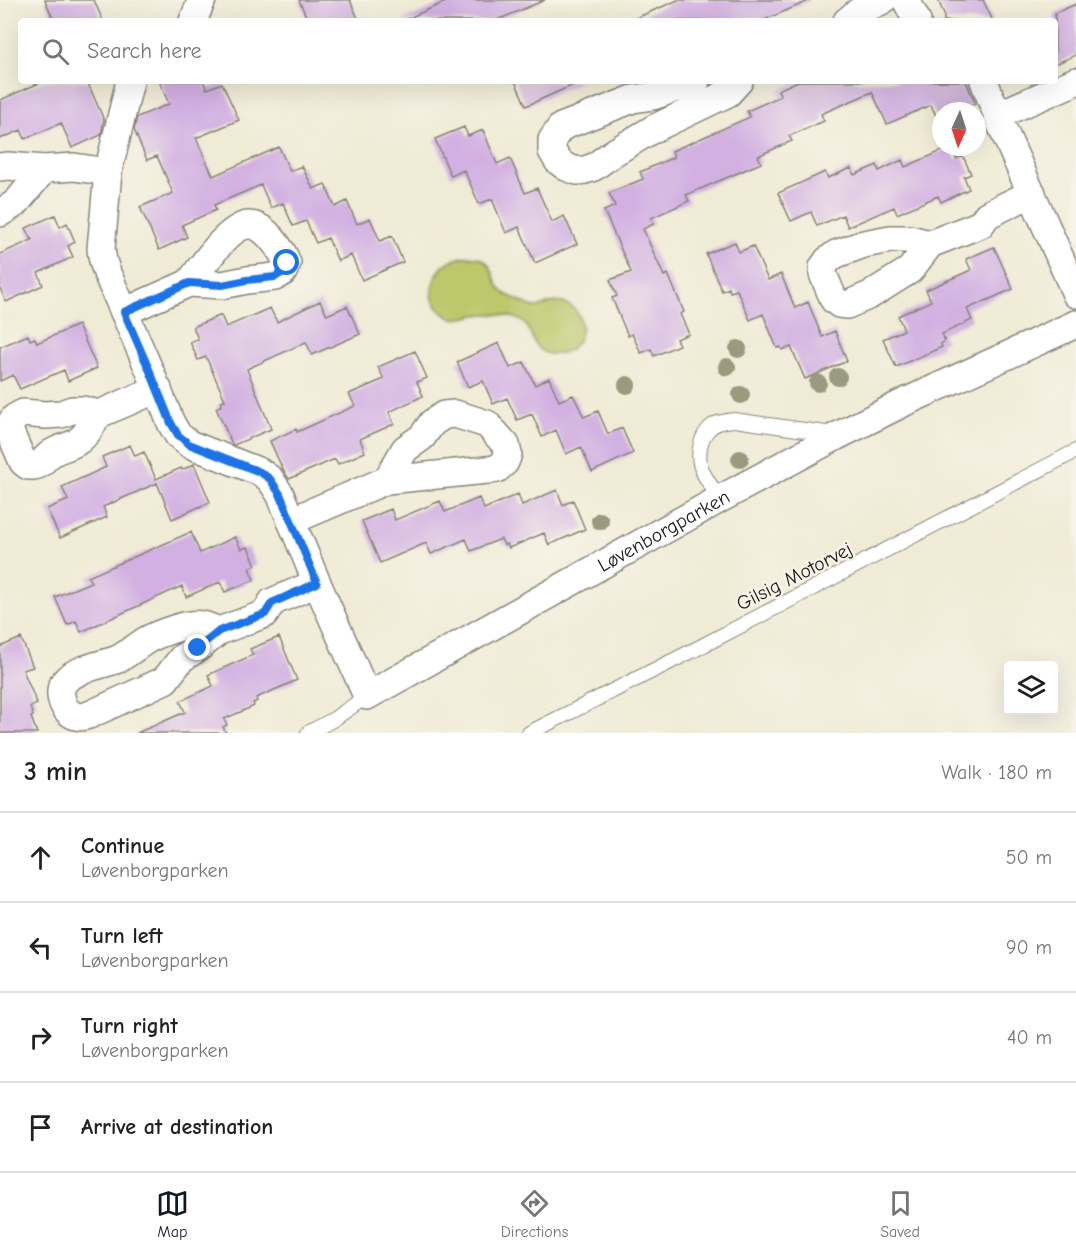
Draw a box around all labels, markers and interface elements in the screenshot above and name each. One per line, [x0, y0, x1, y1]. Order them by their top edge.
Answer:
search box [18, 18, 1058, 84]
icon: search [39, 35, 72, 68]
text: Search here [87, 38, 202, 64]
north arrow [932, 102, 986, 156]
route start [273, 249, 299, 275]
street label: Løvenborgparken [594, 485, 734, 577]
street label: Gilsig Motorvej [732, 537, 856, 615]
route end [184, 634, 210, 660]
map controls [1004, 661, 1058, 715]
button: layers [1004, 661, 1058, 715]
text: 3 min [24, 757, 87, 787]
text: Walk · 180 m [941, 761, 1052, 784]
text: Continue [81, 833, 164, 859]
icon: ahead [24, 841, 57, 874]
text: 50 m [1006, 846, 1052, 869]
text: Løvenborgparken [81, 859, 229, 882]
text: Turn left [81, 923, 163, 949]
icon: left [24, 931, 57, 964]
text: 90 m [1006, 936, 1052, 959]
text: Løvenborgparken [81, 949, 229, 972]
text: Turn right [81, 1013, 178, 1039]
icon: right [24, 1021, 57, 1054]
text: 40 m [1007, 1026, 1052, 1049]
text: Løvenborgparken [81, 1039, 229, 1062]
icon: arrive [24, 1111, 57, 1144]
text: Arrive at destination [81, 1114, 273, 1140]
tab: Map [156, 1187, 189, 1241]
tab: Directions [501, 1187, 568, 1241]
tab: Saved [880, 1187, 920, 1241]

